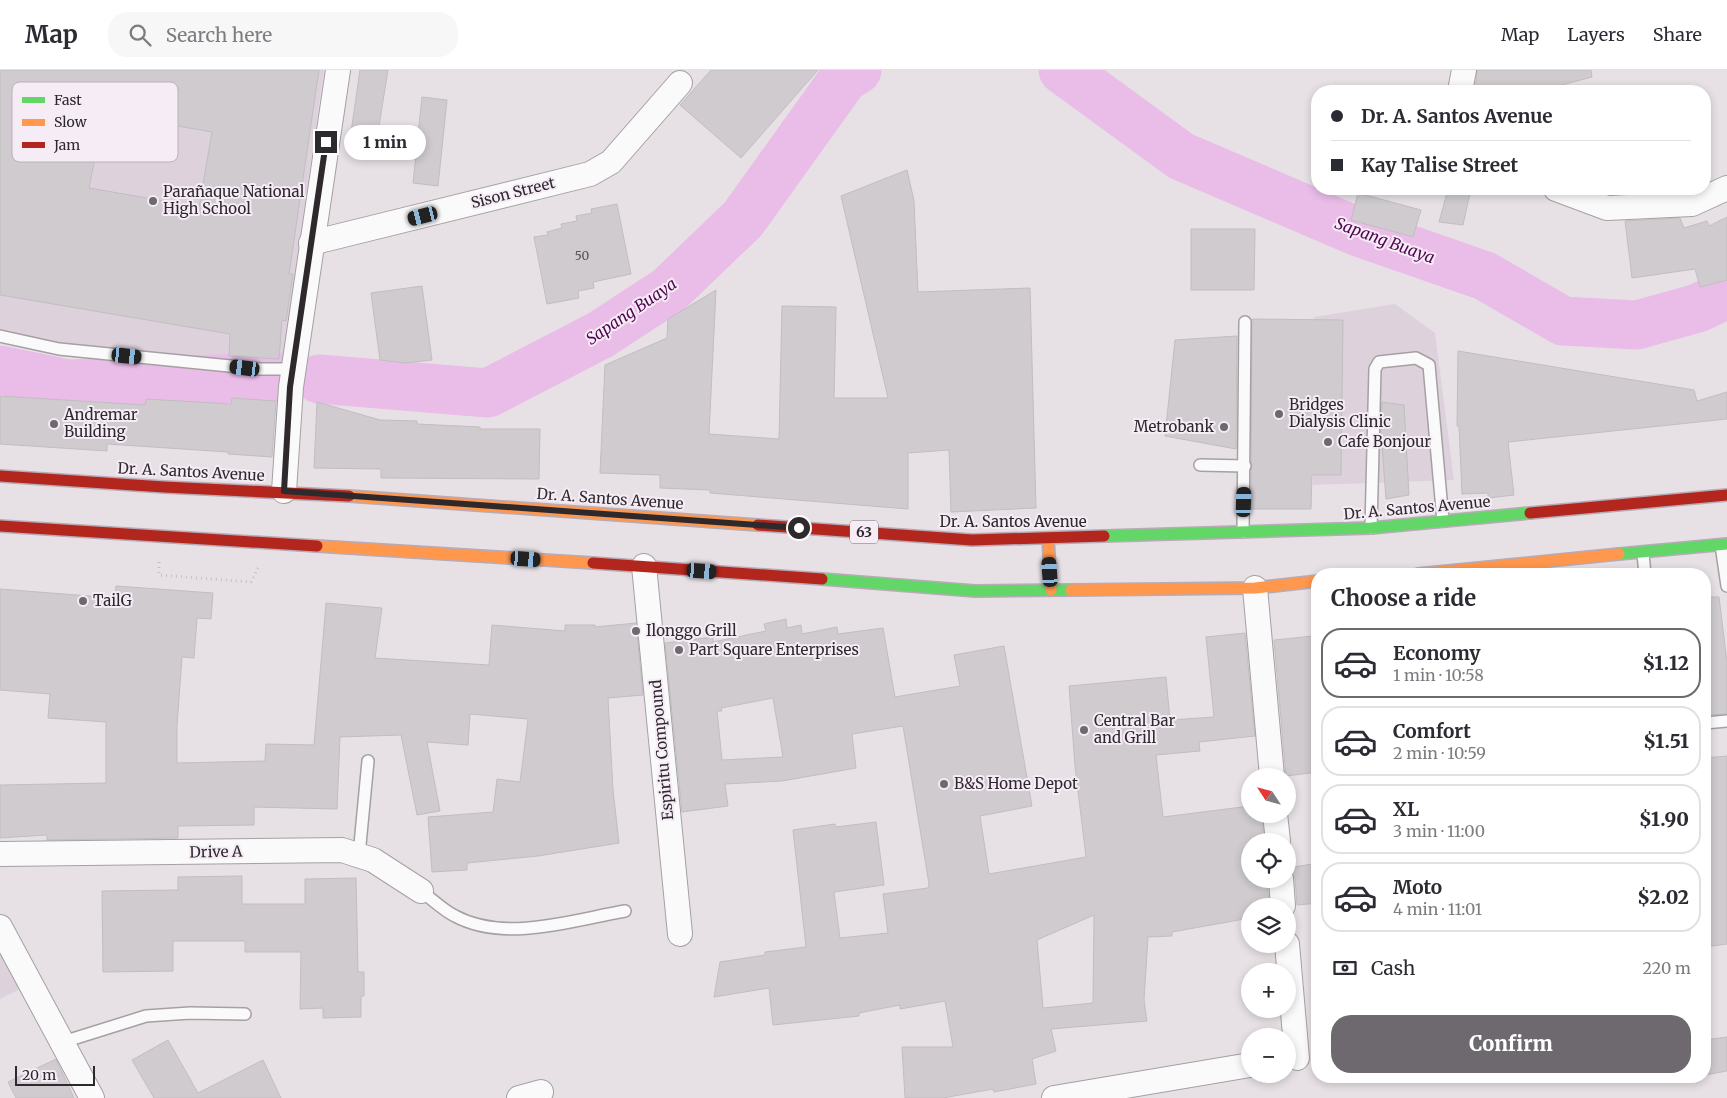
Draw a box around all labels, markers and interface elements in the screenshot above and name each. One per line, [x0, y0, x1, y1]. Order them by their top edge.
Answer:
search box [108, 12, 458, 57]
text: Map [25, 19, 78, 50]
icon: search [126, 21, 154, 49]
text: Search here [166, 23, 272, 47]
text: Map [1501, 23, 1539, 46]
text: Layers [1567, 23, 1625, 46]
text: Share [1653, 23, 1702, 46]
legend [12, 82, 178, 162]
text: Fast [54, 91, 82, 109]
text: Dr. A. Santos Avenue [1361, 104, 1553, 128]
text: Slow [54, 113, 87, 131]
callout: 1 min [344, 124, 426, 160]
route end [315, 131, 337, 153]
text: 1 min [363, 132, 407, 152]
text: Jam [53, 136, 80, 154]
text: Kay Talise Street [1361, 153, 1518, 177]
street label: Sison Street [469, 173, 557, 212]
place label: Parañaque National High School [163, 182, 305, 218]
marker: Parañaque National High School [147, 195, 159, 207]
car [406, 205, 439, 227]
water label: Sapang Buaya [1332, 213, 1438, 267]
house number: 50 [575, 248, 590, 263]
water label: Sapang Buaya [582, 273, 680, 349]
car [111, 347, 142, 365]
car [229, 359, 260, 377]
place label: Bridges Dialysis Clinic [1289, 395, 1391, 431]
place label: Andremar Building [63, 405, 138, 441]
marker: Bridges Dialysis Clinic [1273, 408, 1285, 420]
place label: Metrobank [1134, 417, 1214, 436]
marker: Andremar Building [48, 418, 60, 430]
marker: Metrobank [1218, 421, 1230, 433]
place label: Cafe Bonjour [1338, 432, 1431, 451]
marker: Cafe Bonjour [1322, 436, 1334, 448]
street label: Dr. A. Santos Avenue [117, 458, 265, 485]
street label: Dr. A. Santos Avenue [536, 484, 684, 513]
car [1235, 487, 1252, 517]
street label: Dr. A. Santos Avenue [1343, 492, 1491, 523]
street label: Dr. A. Santos Avenue [939, 512, 1087, 531]
route start [788, 517, 810, 539]
road number: 63 [850, 521, 878, 544]
car [510, 550, 541, 568]
car [1041, 557, 1058, 587]
car [686, 562, 717, 580]
text: Choose a ride [1331, 584, 1476, 612]
place label: TailG [93, 591, 132, 610]
marker: TailG [77, 595, 89, 607]
place label: Ilonggo Grill [646, 621, 737, 640]
marker: Ilonggo Grill [630, 625, 642, 637]
place label: Part Square Enterprises [689, 640, 859, 659]
icon: car [1333, 641, 1378, 686]
text: Economy [1393, 641, 1481, 665]
marker: Part Square Enterprises [673, 644, 685, 656]
text: $1.12 [1643, 651, 1689, 675]
text: 1 min · 10:58 [1393, 665, 1484, 685]
street label: Espiritu Compound [646, 679, 677, 821]
place label: Central Bar and Grill [1094, 711, 1175, 747]
icon: car [1333, 719, 1378, 764]
text: Comfort [1393, 719, 1471, 743]
marker: Central Bar and Grill [1078, 724, 1090, 736]
text: $1.51 [1643, 729, 1689, 753]
text: 2 min · 10:59 [1393, 743, 1486, 763]
north arrow [1241, 768, 1296, 822]
map controls [1241, 768, 1296, 1083]
place label: B&S Home Depot [954, 774, 1078, 793]
marker: B&S Home Depot [938, 778, 950, 790]
icon: car [1333, 797, 1378, 842]
text: XL [1393, 797, 1419, 821]
text: $1.90 [1639, 807, 1689, 831]
text: 3 min · 11:00 [1393, 821, 1485, 841]
button: locate [1241, 833, 1296, 888]
street label: Drive A [189, 842, 243, 861]
icon: car [1333, 875, 1378, 920]
text: Moto [1393, 875, 1442, 899]
text: $2.02 [1637, 885, 1689, 909]
button: layers [1241, 898, 1296, 953]
text: 4 min · 11:01 [1393, 899, 1482, 919]
icon: cash [1331, 954, 1359, 982]
text: Cash [1371, 956, 1415, 980]
text: 220 m [1643, 958, 1691, 978]
button: + [1241, 963, 1296, 1018]
button: Confirm [1331, 1015, 1691, 1073]
button: − [1241, 1028, 1296, 1083]
scale bar [15, 1063, 95, 1086]
text: 20 m [22, 1066, 56, 1084]

